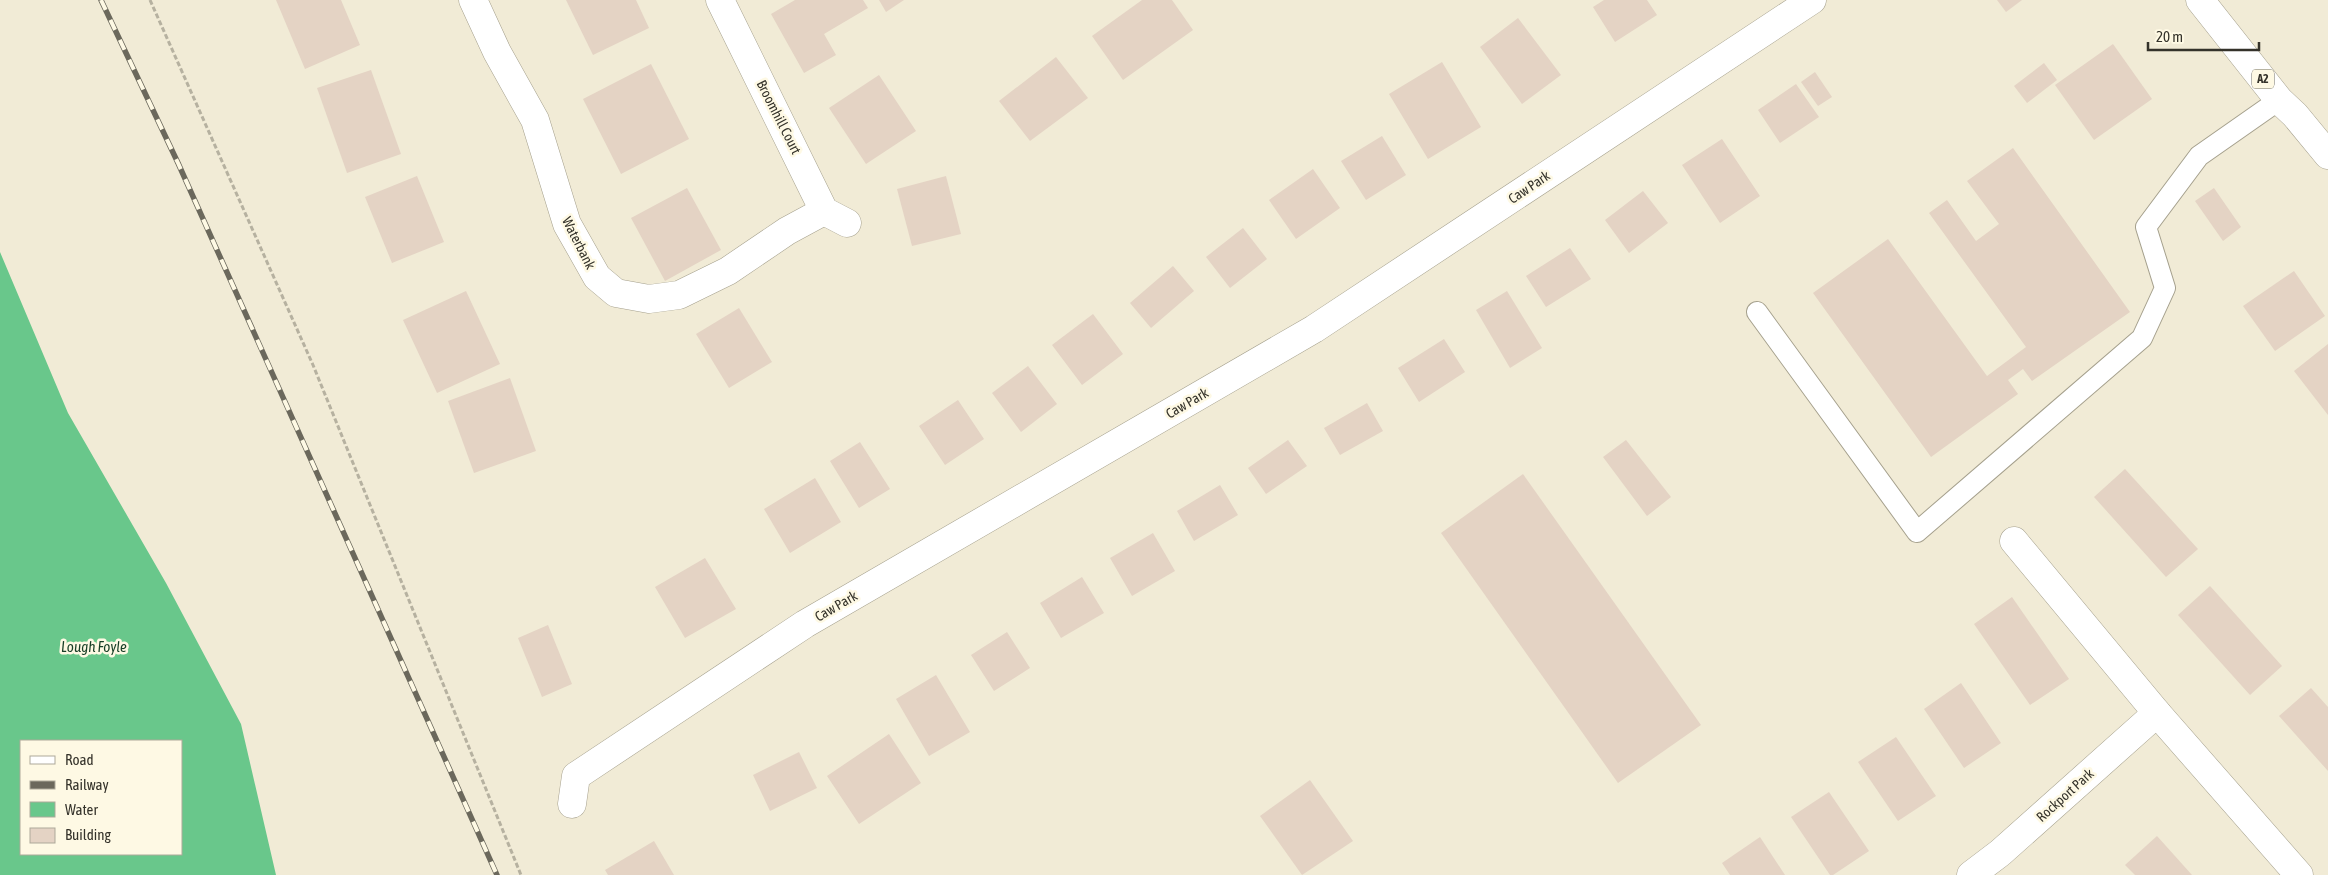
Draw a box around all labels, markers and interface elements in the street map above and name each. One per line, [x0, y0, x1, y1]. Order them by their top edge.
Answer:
scale bar [2148, 20, 2259, 52]
text: 20 m [2156, 28, 2183, 45]
road number: A2 [2252, 70, 2274, 88]
street label: Broomhill Court [753, 77, 805, 157]
street label: Caw Park [1505, 167, 1553, 207]
street label: Waterbank [559, 214, 599, 272]
street label: Caw Park [1163, 384, 1211, 422]
street label: Caw Park [812, 587, 860, 625]
water label: Lough Foyle [61, 638, 127, 655]
legend [20, 740, 182, 855]
text: Road [65, 751, 94, 768]
street label: Rockport Park [2033, 765, 2097, 825]
text: Railway [65, 776, 109, 793]
text: Water [65, 801, 98, 818]
text: Building [65, 826, 111, 843]

